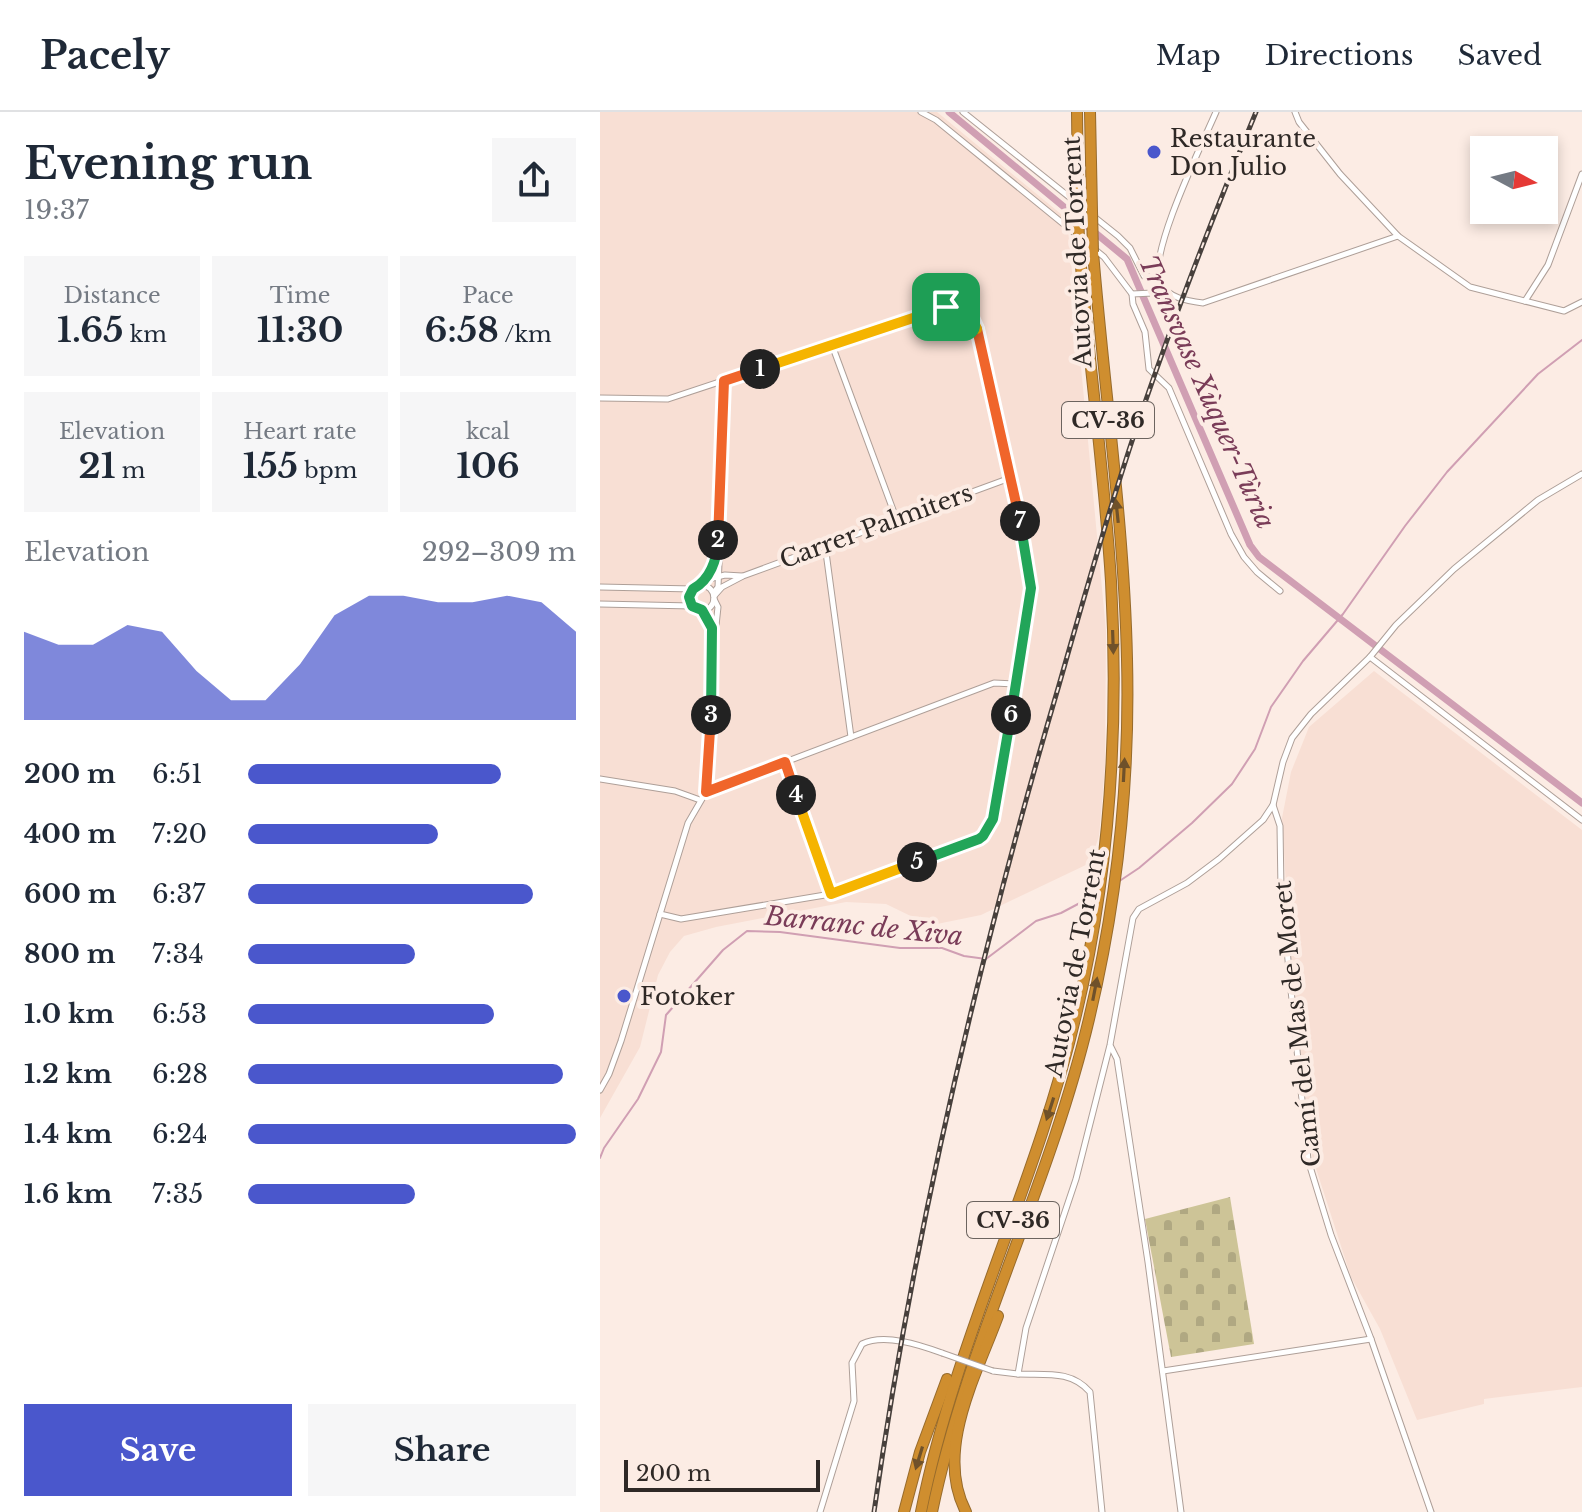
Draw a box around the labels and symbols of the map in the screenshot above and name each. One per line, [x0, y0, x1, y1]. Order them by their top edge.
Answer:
place label: Restaurante Don Julio [1170, 124, 1316, 181]
street label: Autovia de Torrent [1056, 136, 1098, 369]
north arrow [1470, 136, 1558, 224]
marker: Restaurante Don Julio [1145, 143, 1163, 161]
water label: Transvase Xùquer-Tùria [1132, 250, 1282, 534]
pin [912, 273, 980, 341]
pin: 1 [740, 349, 780, 389]
road number: CV-36 [1062, 402, 1154, 438]
street label: Carrer Palmiters [776, 478, 976, 574]
one-way arrow [1111, 498, 1124, 523]
pin: 7 [1000, 501, 1040, 541]
pin: 2 [698, 520, 738, 560]
one-way arrow [1107, 630, 1120, 655]
pin: 3 [691, 695, 731, 735]
pin: 6 [991, 695, 1031, 735]
one-way arrow [1118, 757, 1131, 782]
pin: 4 [776, 775, 816, 815]
pin: 5 [897, 842, 937, 882]
street label: Autovia de Torrent [1038, 846, 1111, 1080]
street label: Camí del Mas de Moret [1268, 880, 1326, 1168]
water label: Barranc de Xiva [762, 900, 965, 952]
one-way arrow [1089, 976, 1102, 1001]
place label: Fotoker [640, 982, 735, 1011]
marker: Fotoker [615, 987, 633, 1005]
one-way arrow [1044, 1098, 1056, 1122]
road number: CV-36 [967, 1202, 1059, 1238]
one-way arrow [912, 1447, 925, 1471]
scale bar [624, 1456, 820, 1492]

